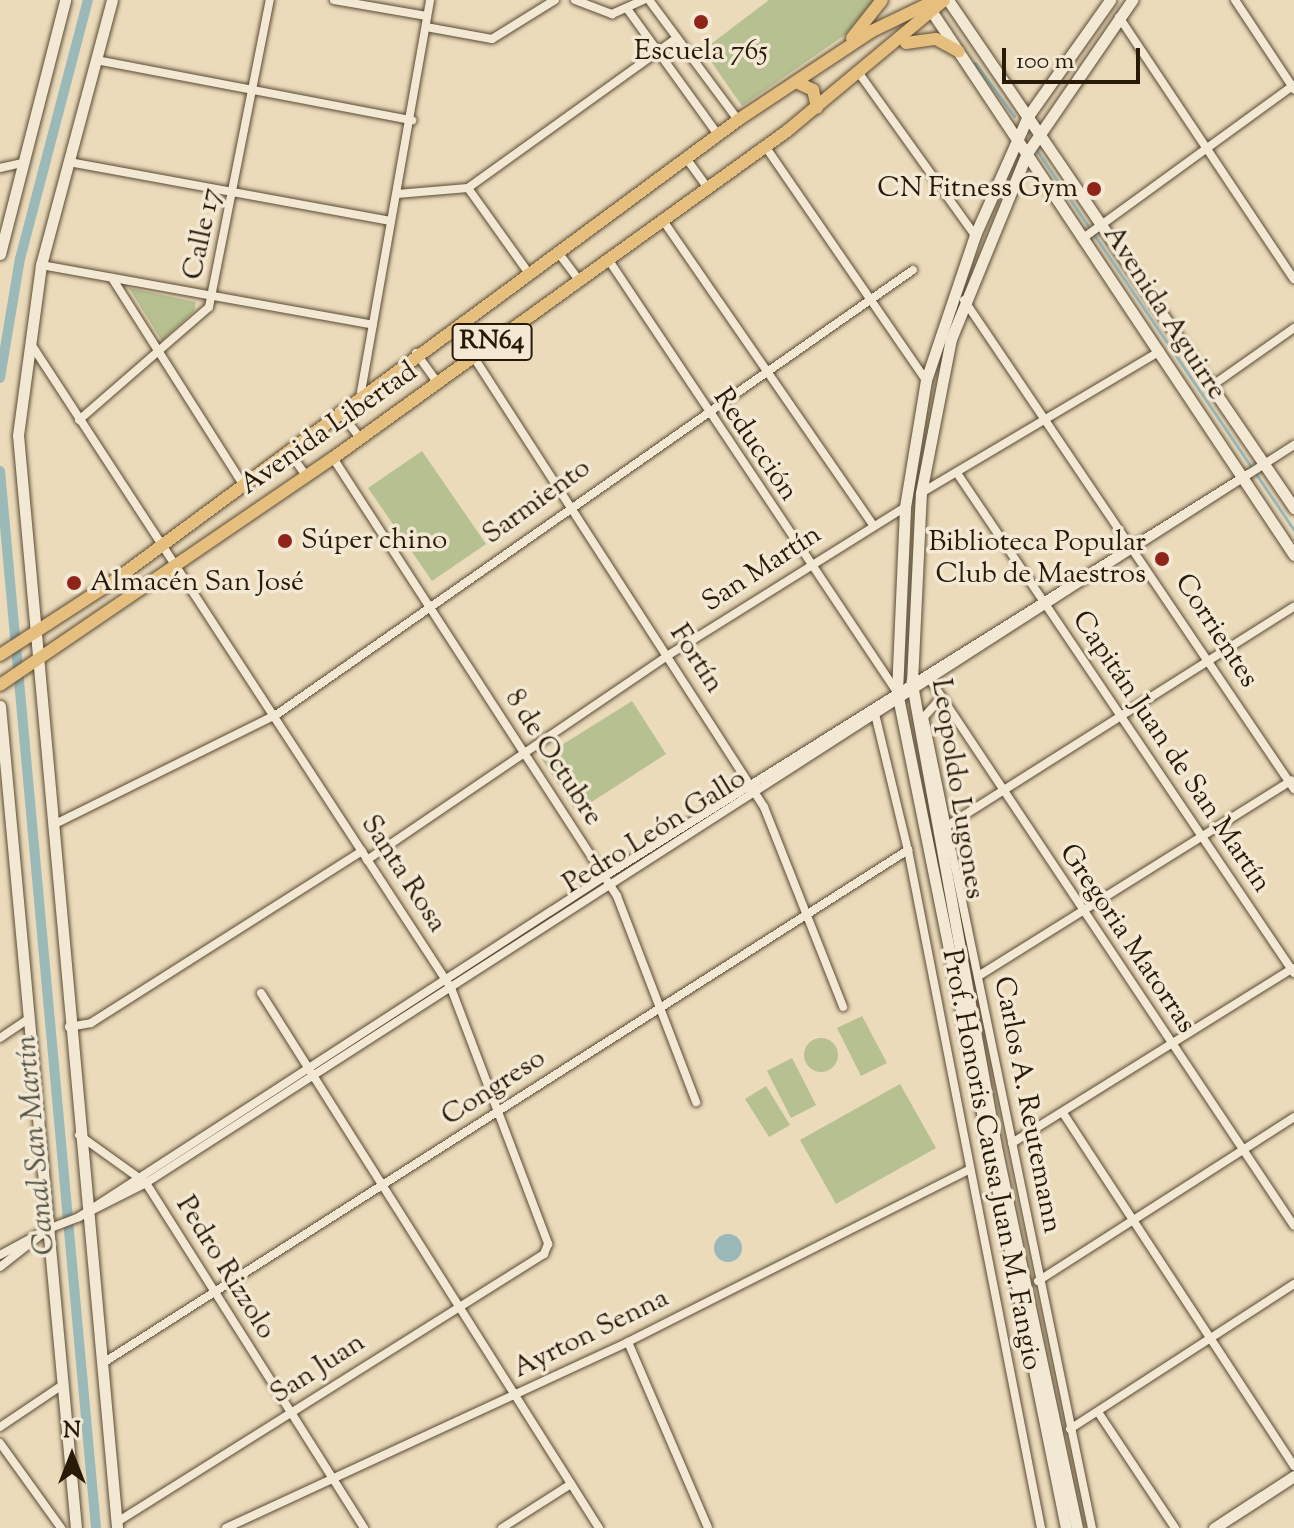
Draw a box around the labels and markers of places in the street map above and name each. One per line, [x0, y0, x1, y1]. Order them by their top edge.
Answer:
marker: Escuela 765 [692, 13, 710, 31]
place label: Escuela 765 [634, 35, 768, 69]
place label: CN Fitness Gym [877, 172, 1078, 206]
marker: CN Fitness Gym [1085, 180, 1103, 198]
place label: Súper chino [301, 524, 447, 558]
place label: Biblioteca Popular Club de Maestros [928, 526, 1146, 592]
marker: Súper chino [276, 532, 294, 550]
marker: Biblioteca Popular Club de Maestros [1153, 550, 1171, 568]
place label: Almacén San José [90, 566, 304, 600]
marker: Almacén San José [65, 574, 83, 592]

